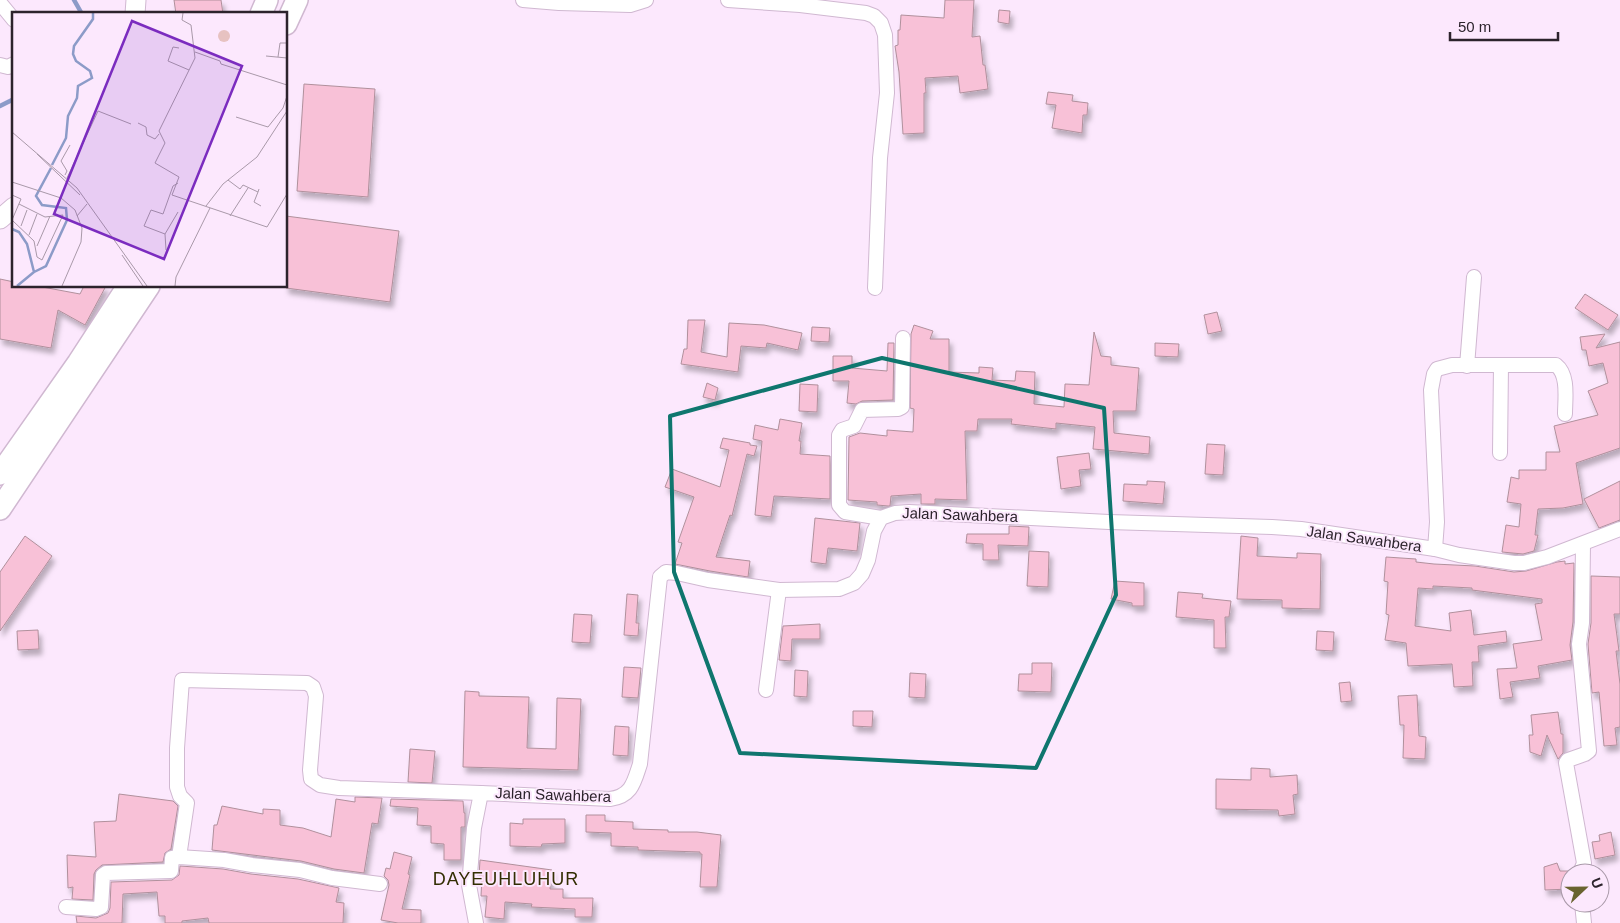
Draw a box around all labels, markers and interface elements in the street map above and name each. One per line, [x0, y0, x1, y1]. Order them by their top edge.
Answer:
scale bar [1450, 10, 1558, 42]
inset map [12, 12, 288, 288]
text: 50 m [1458, 18, 1491, 35]
street label: Jalan Sawahbera [902, 504, 1019, 525]
street label: Jalan Sawahbera [1305, 522, 1423, 555]
street label: Jalan Sawahbera [495, 784, 612, 805]
north arrow [1560, 863, 1610, 913]
district label: DAYEUHLUHUR [433, 869, 579, 889]
text: U [1588, 875, 1606, 891]

